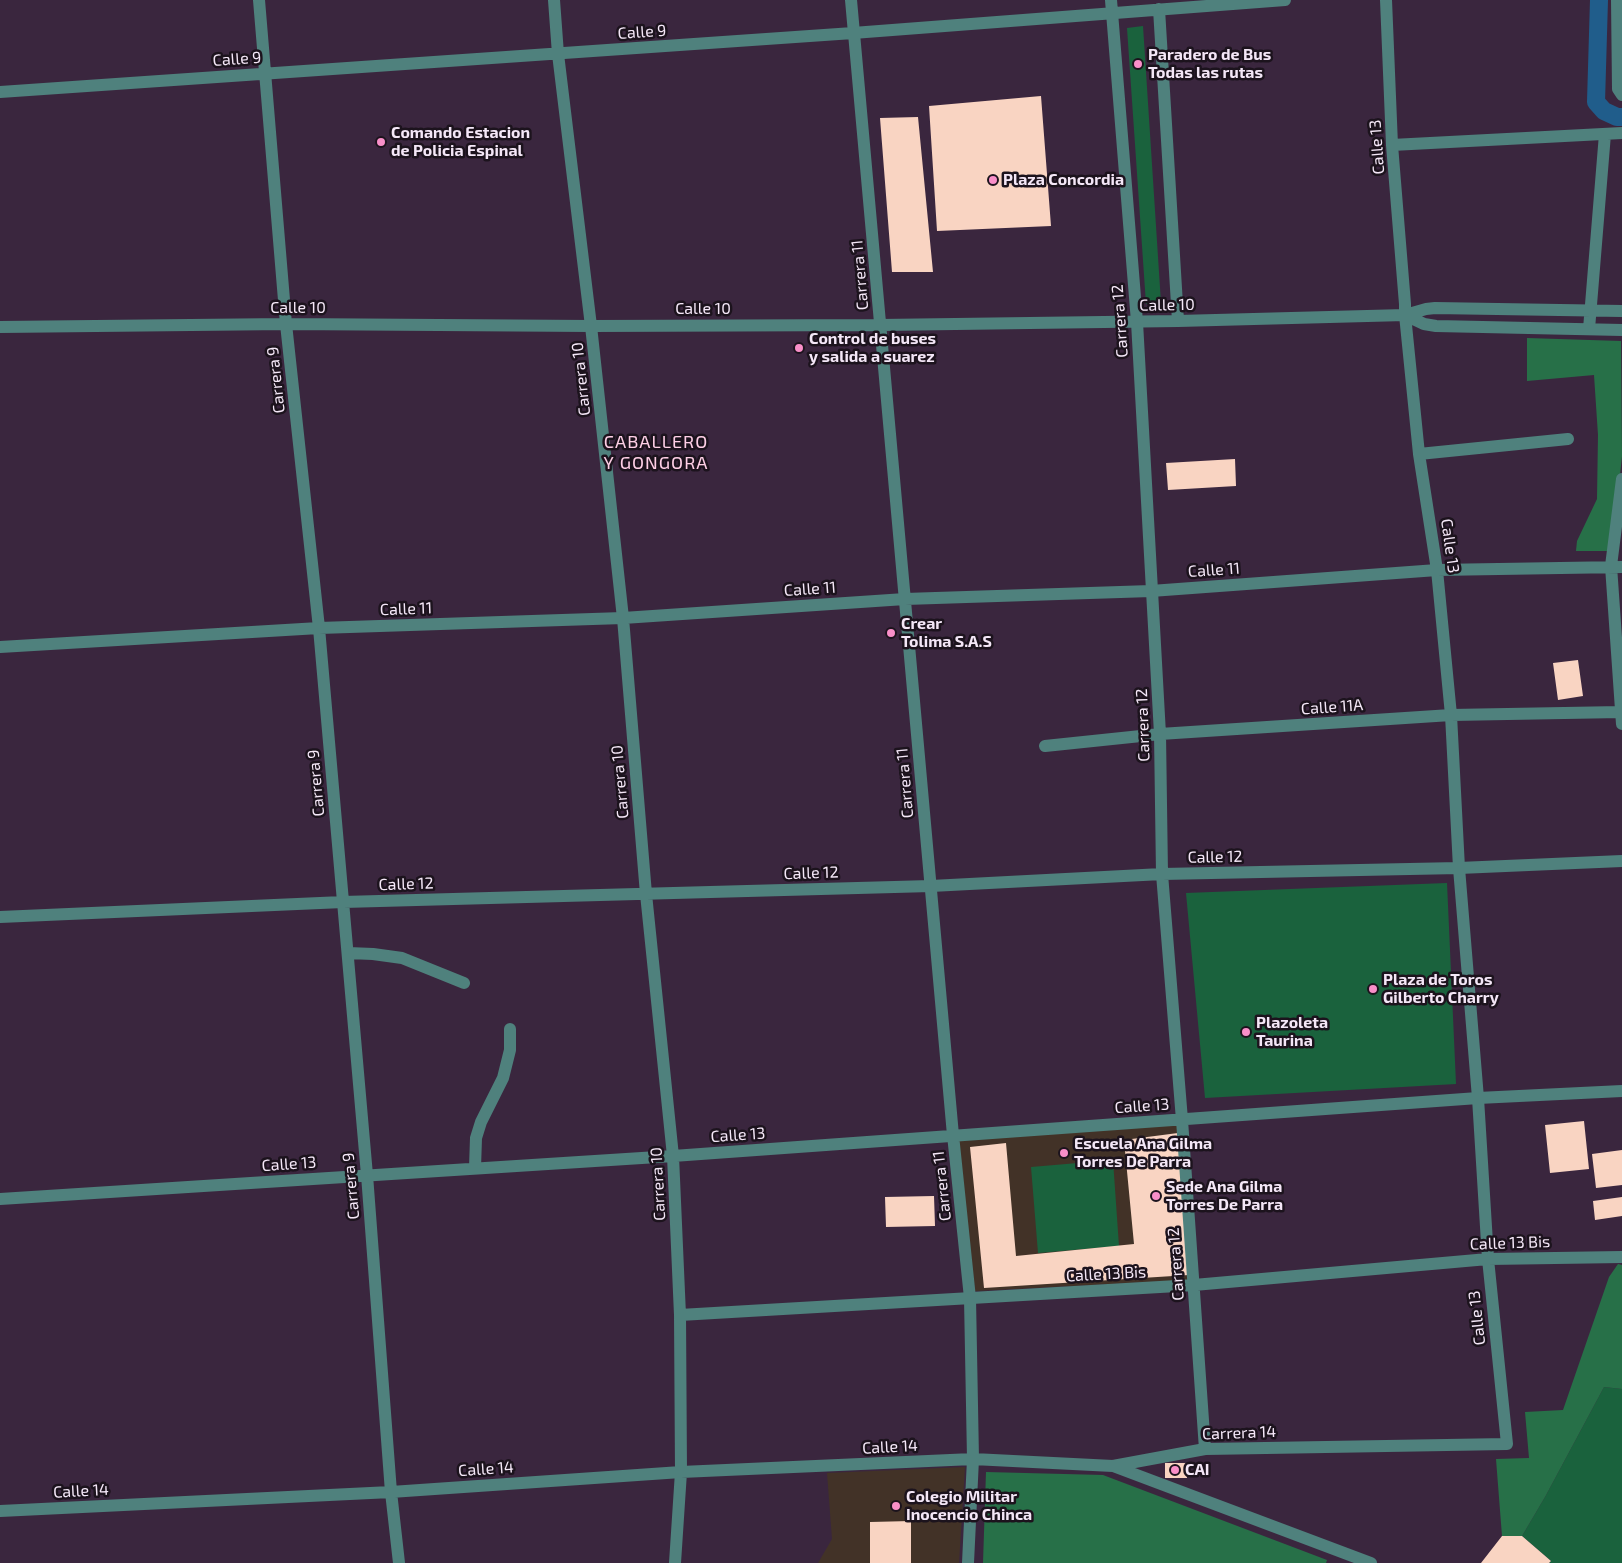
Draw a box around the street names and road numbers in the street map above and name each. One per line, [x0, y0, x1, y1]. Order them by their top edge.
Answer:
street label: Calle 9 [617, 21, 667, 43]
street label: Calle 9 [212, 48, 262, 70]
street label: Calle 13 [1366, 119, 1388, 175]
street label: Carrera 11 [847, 239, 873, 311]
street label: Carrera 12 [1108, 284, 1132, 358]
street label: Calle 10 [1139, 295, 1195, 315]
street label: Calle 10 [270, 298, 326, 318]
street label: Calle 10 [675, 299, 731, 319]
street label: Carrera 10 [568, 341, 594, 417]
street label: Carrera 9 [263, 346, 289, 414]
street label: Calle 13 [1437, 518, 1463, 574]
street label: Calle 11 [1187, 559, 1241, 581]
street label: Calle 11 [783, 578, 837, 600]
street label: Calle 11 [380, 598, 432, 620]
street label: Carrera 12 [1132, 688, 1154, 762]
street label: Calle 11A [1300, 695, 1364, 719]
street label: Carrera 10 [607, 744, 633, 820]
street label: Carrera 11 [892, 747, 918, 819]
street label: Carrera 9 [304, 749, 328, 817]
street label: Calle 12 [1187, 847, 1243, 867]
street label: Calle 12 [783, 862, 839, 884]
street label: Calle 12 [378, 873, 434, 895]
street label: Calle 13 [1114, 1095, 1170, 1117]
street label: Calle 13 [710, 1124, 766, 1146]
street label: Carrera 10 [646, 1147, 670, 1221]
street label: Carrera 11 [929, 1150, 955, 1222]
street label: Carrera 9 [339, 1152, 363, 1220]
street label: Calle 13 [261, 1153, 317, 1175]
street label: Carrera 12 [1164, 1227, 1188, 1301]
street label: Calle 13 Bis [1469, 1232, 1551, 1254]
street label: Calle 13 Bis [1065, 1262, 1147, 1286]
street label: Calle 13 [1465, 1290, 1489, 1346]
street label: Carrera 14 [1202, 1422, 1276, 1444]
street label: Calle 14 [862, 1436, 918, 1458]
street label: Calle 14 [458, 1457, 514, 1481]
street label: Calle 14 [53, 1480, 109, 1502]

